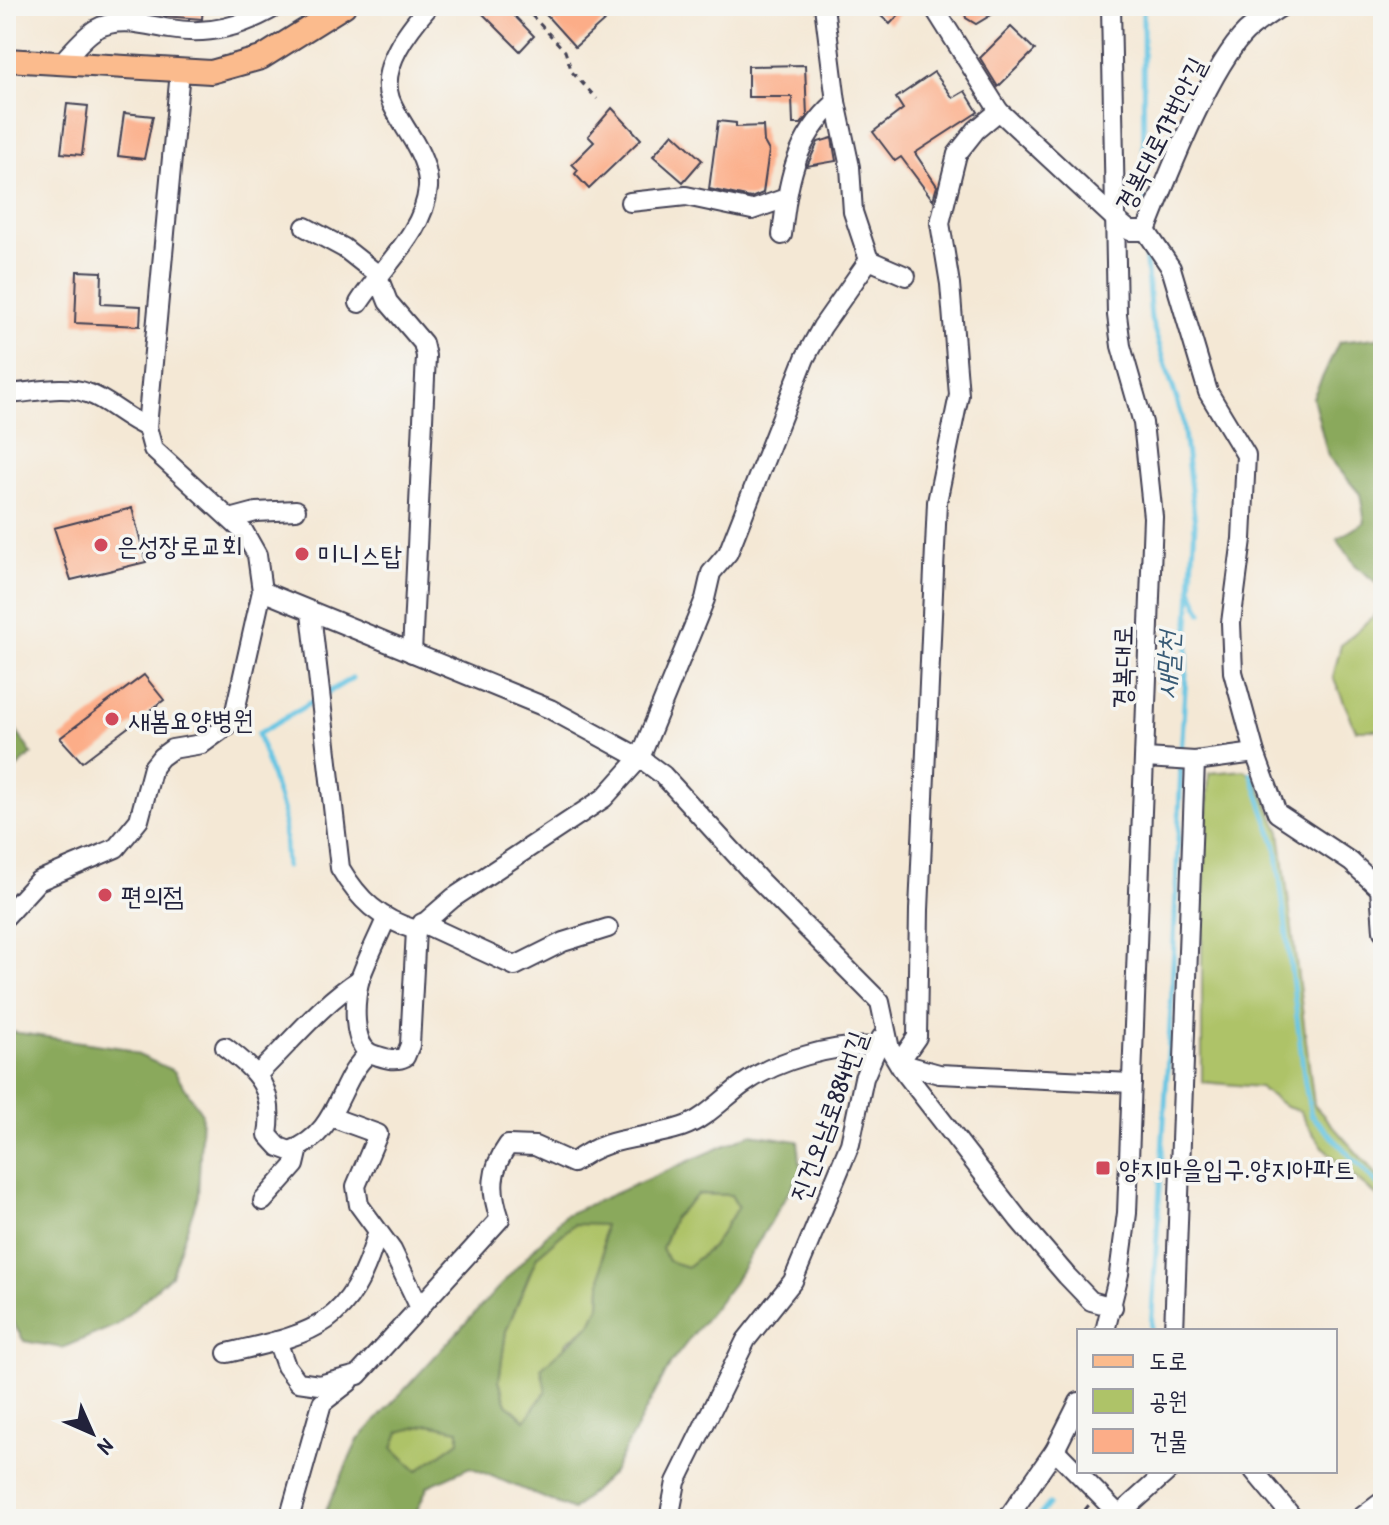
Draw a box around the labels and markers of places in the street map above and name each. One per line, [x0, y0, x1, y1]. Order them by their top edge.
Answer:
place label: 은성장로교회 [117, 528, 243, 563]
marker: 은성장로교회 [92, 536, 110, 554]
place label: 미니스탑 [318, 537, 402, 572]
marker: 미니스탑 [293, 545, 311, 563]
place label: 새봄요양병원 [128, 702, 254, 737]
marker: 새봄요양병원 [103, 710, 121, 728]
place label: 편의점 [121, 878, 184, 913]
marker: 편의점 [96, 886, 114, 904]
place label: 양지마을입구.양지아파트 [1119, 1151, 1355, 1186]
marker: 양지마을입구.양지아파트 [1094, 1159, 1112, 1177]

